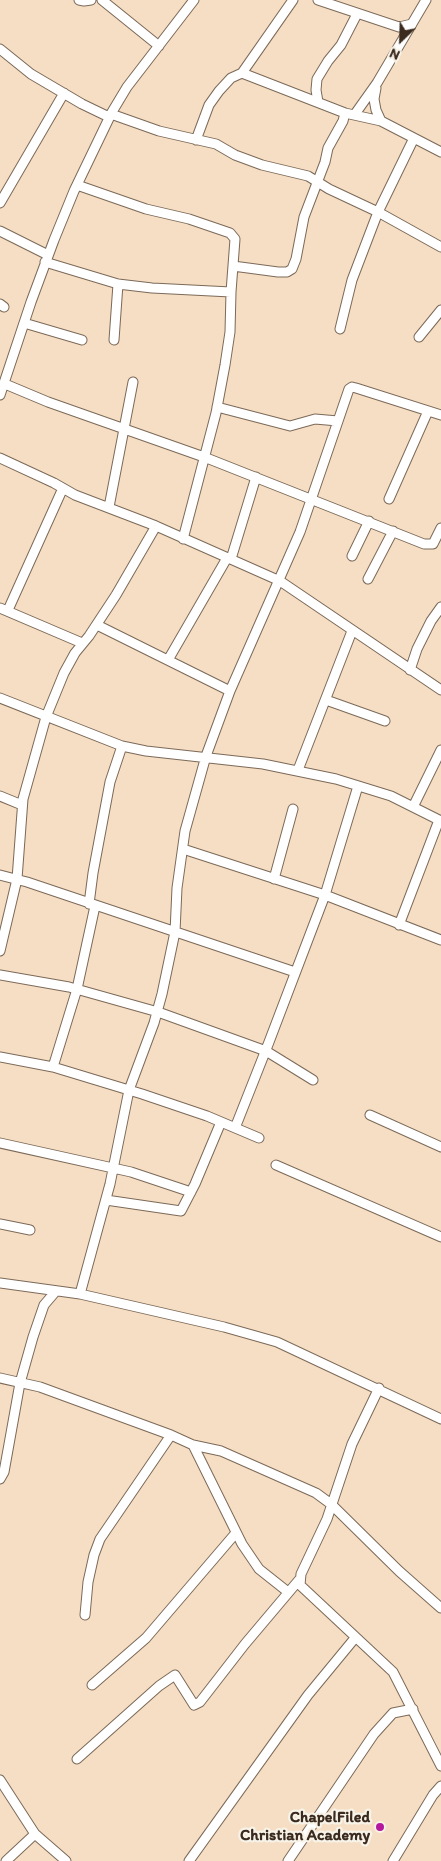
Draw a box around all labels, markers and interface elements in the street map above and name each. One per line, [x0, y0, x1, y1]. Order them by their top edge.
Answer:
north arrow [376, 15, 426, 65]
text: N [387, 44, 402, 64]
place label: ChapelFiled Christian Academy [240, 1808, 370, 1846]
marker: ChapelFiled Christian Academy [374, 1821, 386, 1833]

